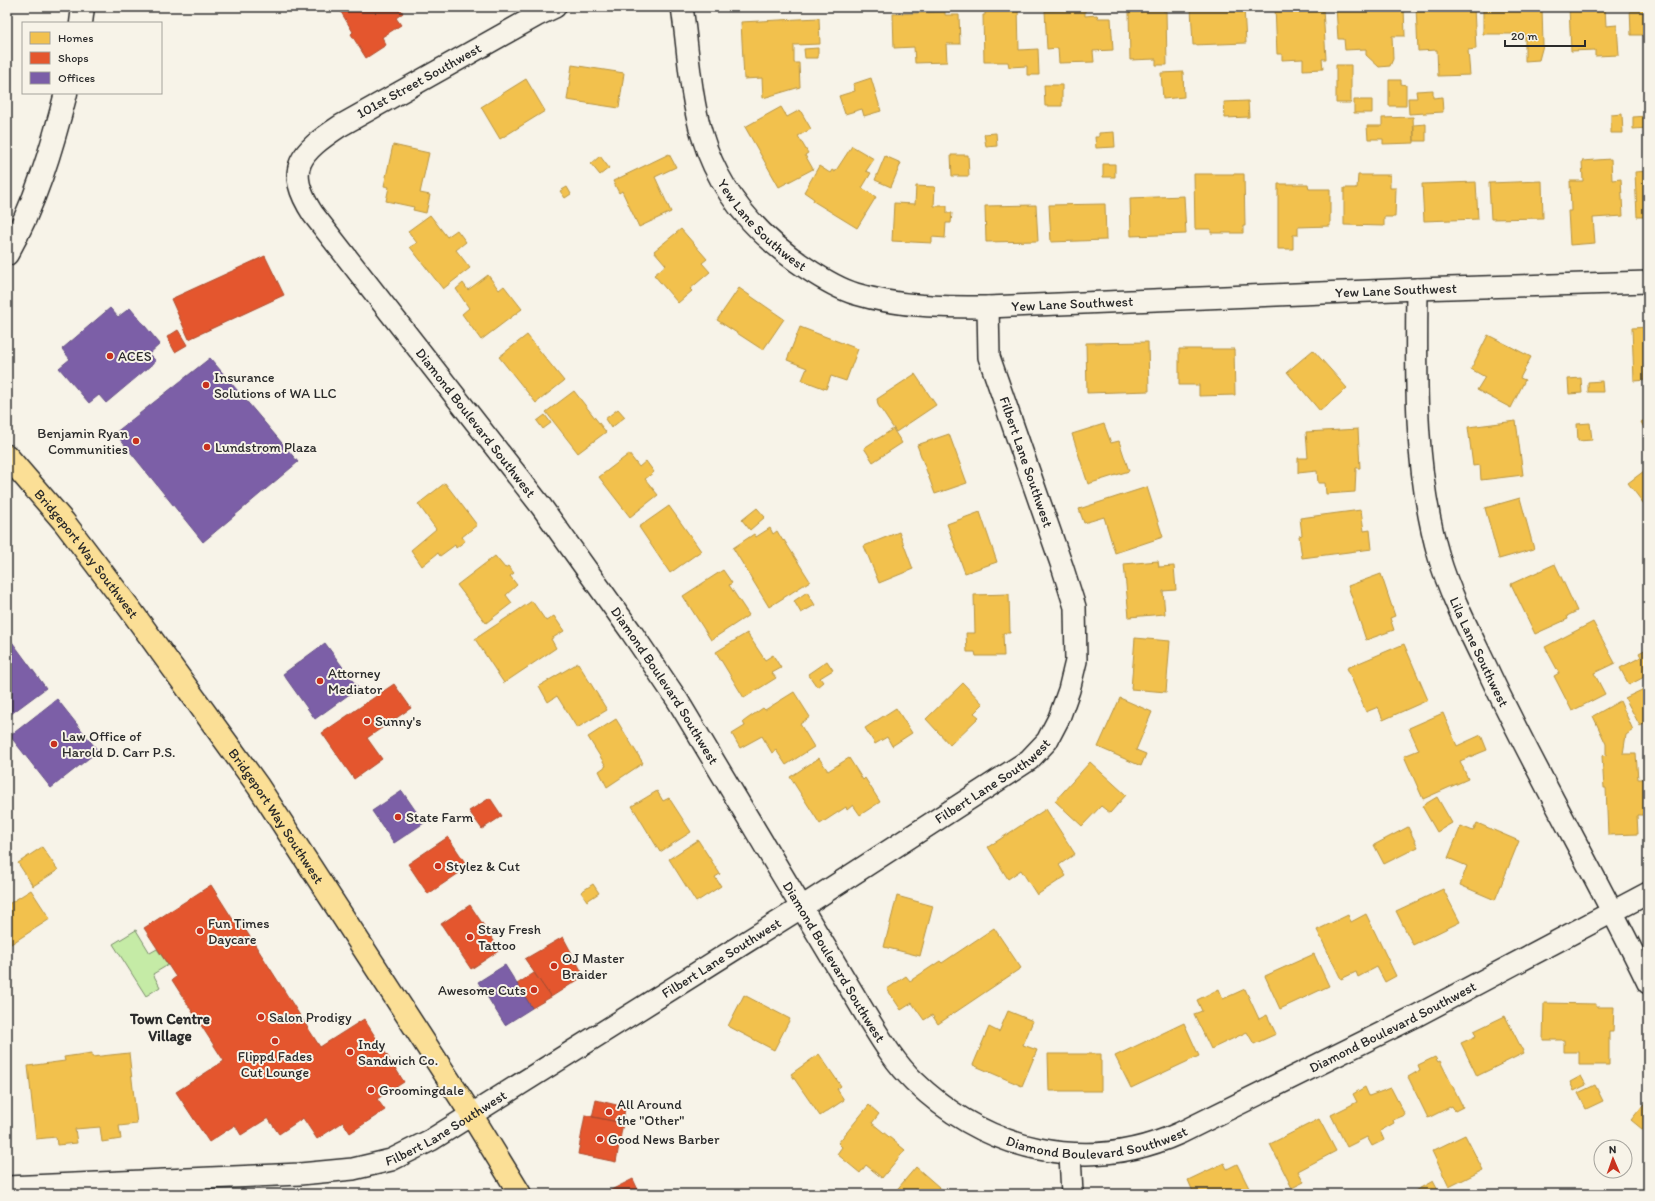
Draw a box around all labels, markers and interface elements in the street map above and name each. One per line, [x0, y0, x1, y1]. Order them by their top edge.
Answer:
legend [22, 22, 162, 94]
scale bar [1505, 22, 1585, 48]
text: 20 m [1511, 29, 1538, 43]
text: Homes [58, 31, 94, 45]
street label: 101st Street Southwest [354, 40, 484, 122]
text: Shops [58, 51, 89, 65]
text: Offices [58, 71, 95, 85]
street label: Yew Lane Southwest [714, 176, 810, 274]
street label: Yew Lane Southwest [1335, 279, 1457, 301]
street label: Yew Lane Southwest [1011, 292, 1134, 315]
street label: Diamond Boulevard Southwest [412, 344, 540, 501]
place label: ACES [118, 348, 152, 365]
marker: ACES [105, 351, 115, 361]
place label: Insurance Solutions of WA LLC [214, 369, 337, 402]
marker: Insurance Solutions of WA LLC [201, 380, 211, 390]
street label: Filbert Lane Southwest [996, 394, 1056, 530]
place label: Benjamin Ryan Communities [37, 425, 128, 458]
marker: Benjamin Ryan Communities [131, 436, 141, 446]
place label: Lundstrom Plaza [215, 439, 318, 456]
marker: Lundstrom Plaza [202, 442, 212, 452]
street label: Bridgeport Way Southwest [31, 485, 142, 622]
street label: Lila Lane Southwest [1446, 594, 1513, 710]
street label: Diamond Boulevard Southwest [607, 603, 722, 767]
place label: Attorney Mediator [328, 665, 383, 698]
marker: Attorney Mediator [315, 676, 325, 686]
place label: Sunny's [375, 713, 421, 730]
marker: Sunny's [362, 716, 372, 726]
place label: Law Office of Harold D. Carr P.S. [62, 728, 175, 761]
street label: Filbert Lane Southwest [931, 735, 1054, 827]
marker: Law Office of Harold D. Carr P.S. [49, 739, 59, 749]
street label: Bridgeport Way Southwest [225, 745, 328, 887]
place label: State Farm [406, 809, 474, 826]
marker: State Farm [393, 812, 403, 822]
place label: Stylez & Cut [446, 858, 520, 875]
marker: Stylez & Cut [433, 861, 443, 871]
street label: Diamond Boulevard Southwest [779, 878, 889, 1045]
street label: Filbert Lane Southwest [658, 914, 784, 1002]
place label: Fun Times Daycare [208, 915, 270, 948]
place label: Stay Fresh Tattoo [478, 921, 541, 954]
marker: Fun Times Daycare [195, 926, 205, 936]
marker: Stay Fresh Tattoo [465, 932, 475, 942]
place label: OJ Master Braider [562, 950, 625, 983]
marker: OJ Master Braider [549, 961, 559, 971]
street label: Diamond Boulevard Southwest [1306, 977, 1479, 1076]
place label: Awesome Cuts [438, 982, 526, 999]
marker: Awesome Cuts [529, 985, 539, 995]
place label: Salon Prodigy [269, 1009, 352, 1026]
district label: Town Centre Village [129, 1010, 210, 1046]
marker: Salon Prodigy [256, 1012, 266, 1022]
marker: Flippd Fades Cut Lounge [270, 1036, 280, 1046]
place label: Indy Sandwich Co. [358, 1036, 438, 1069]
marker: Indy Sandwich Co. [345, 1047, 355, 1057]
place label: Flippd Fades Cut Lounge [238, 1048, 312, 1081]
place label: Groomingdale [379, 1082, 464, 1099]
marker: Groomingdale [366, 1085, 376, 1095]
street label: Filbert Lane Southwest [384, 1086, 510, 1170]
place label: All Around the "Other" [617, 1096, 684, 1129]
marker: All Around the "Other" [604, 1107, 614, 1117]
street label: Diamond Boulevard Southwest [1004, 1122, 1190, 1162]
place label: Good News Barber [608, 1131, 720, 1148]
marker: Good News Barber [595, 1134, 605, 1144]
north arrow [1593, 1139, 1633, 1179]
text: N [1609, 1143, 1617, 1156]

